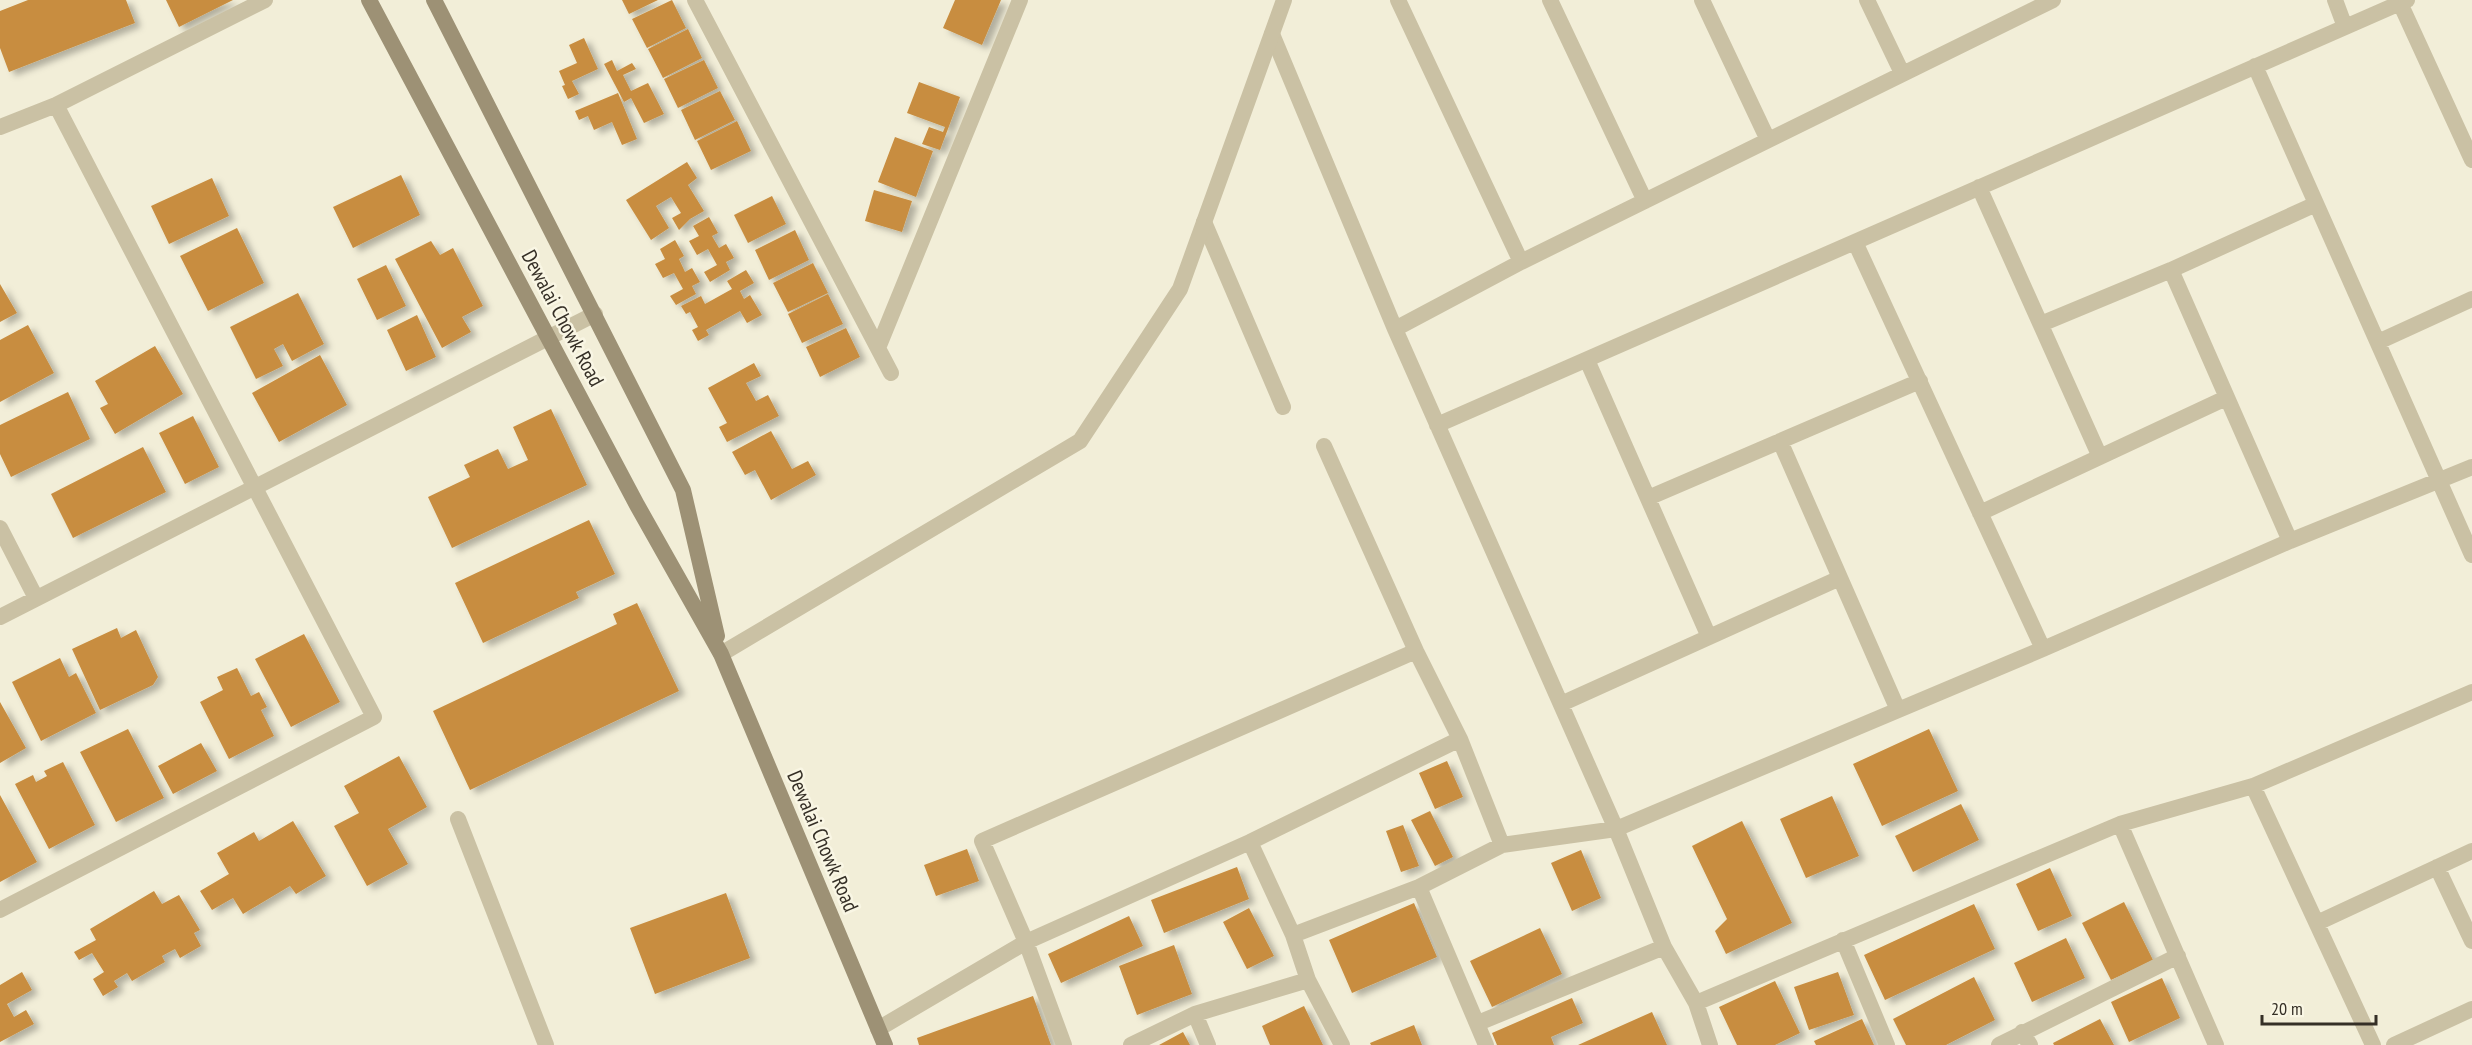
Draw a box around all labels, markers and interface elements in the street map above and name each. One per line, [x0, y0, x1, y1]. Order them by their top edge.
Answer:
street label: Dewalai Chowk Road [516, 245, 610, 391]
street label: Dewalai Chowk Road [781, 766, 865, 916]
scale bar [2262, 988, 2376, 1026]
text: 20 m [2271, 997, 2303, 1020]

